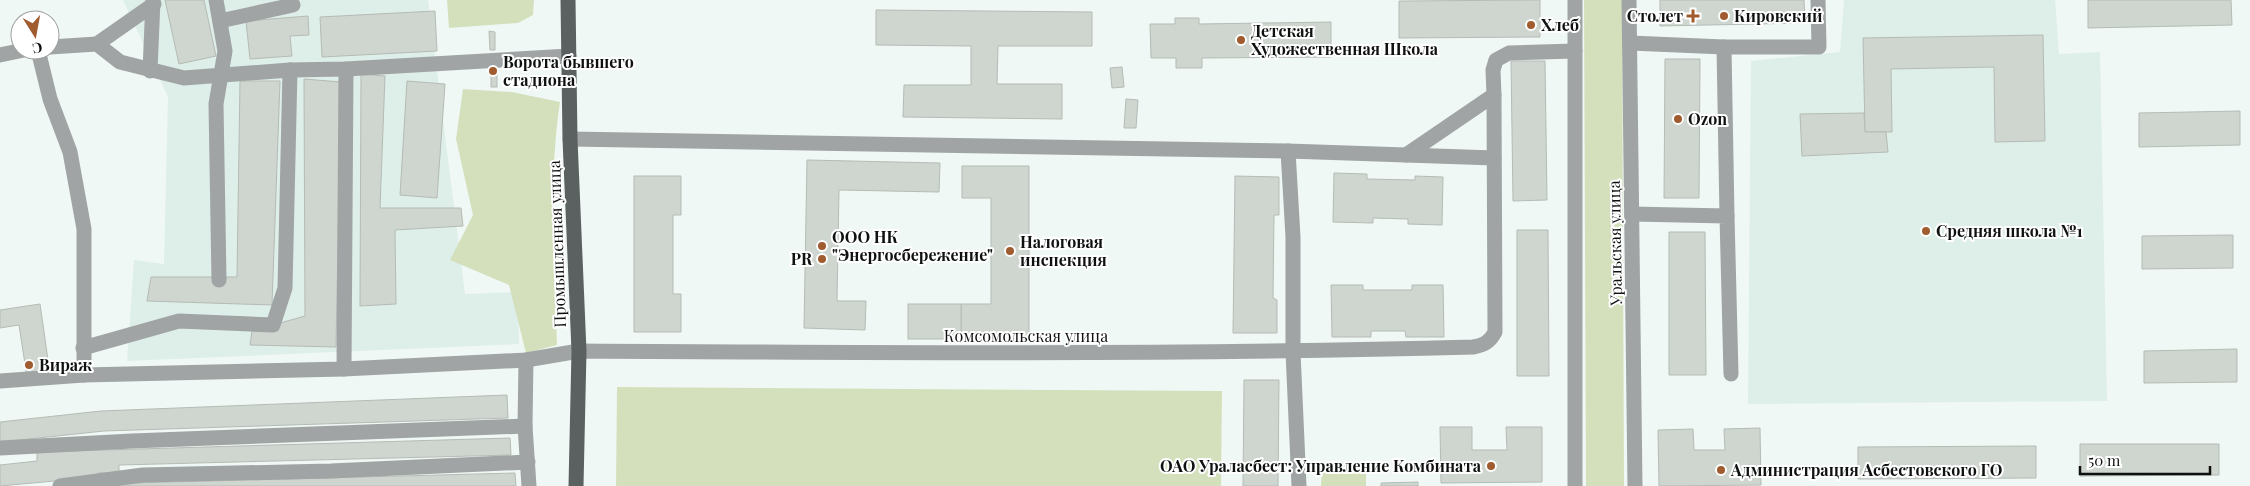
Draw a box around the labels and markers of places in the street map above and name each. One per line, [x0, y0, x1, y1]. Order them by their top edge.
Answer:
place label: Столет [1627, 5, 1683, 26]
place label: Кировский [1734, 5, 1823, 26]
marker: Столет [1687, 10, 1699, 22]
marker: Кировский [1718, 10, 1730, 22]
place label: Хлеб [1541, 14, 1579, 35]
marker: Хлеб [1525, 19, 1537, 31]
place label: Детская Художественная Школа [1251, 20, 1439, 59]
marker: Детская Художественная Школа [1235, 34, 1247, 46]
place label: Ворота бывшего стадиона [503, 51, 634, 90]
marker: Ворота бывшего стадиона [487, 65, 499, 77]
place label: Ozon [1688, 108, 1727, 129]
marker: Ozon [1672, 113, 1684, 125]
place label: Средняя школа №1 [1936, 220, 2083, 241]
marker: Средняя школа №1 [1920, 225, 1932, 237]
place label: ООО НК "Энергосбережение" [832, 226, 993, 265]
place label: Налоговая инспекция [1020, 231, 1107, 270]
marker: ООО НК "Энергосбережение" [816, 240, 828, 252]
marker: Налоговая инспекция [1004, 245, 1016, 257]
place label: PR [791, 248, 813, 269]
marker: PR [816, 253, 828, 265]
place label: Вираж [39, 354, 92, 375]
marker: Вираж [23, 359, 35, 371]
place label: ОАО Ураласбест: Управление Комбината [1160, 455, 1482, 476]
place label: Администрация Асбестовского ГО [1730, 459, 2002, 480]
marker: ОАО Ураласбест: Управление Комбината [1485, 460, 1497, 472]
marker: Администрация Асбестовского ГО [1715, 464, 1727, 476]

